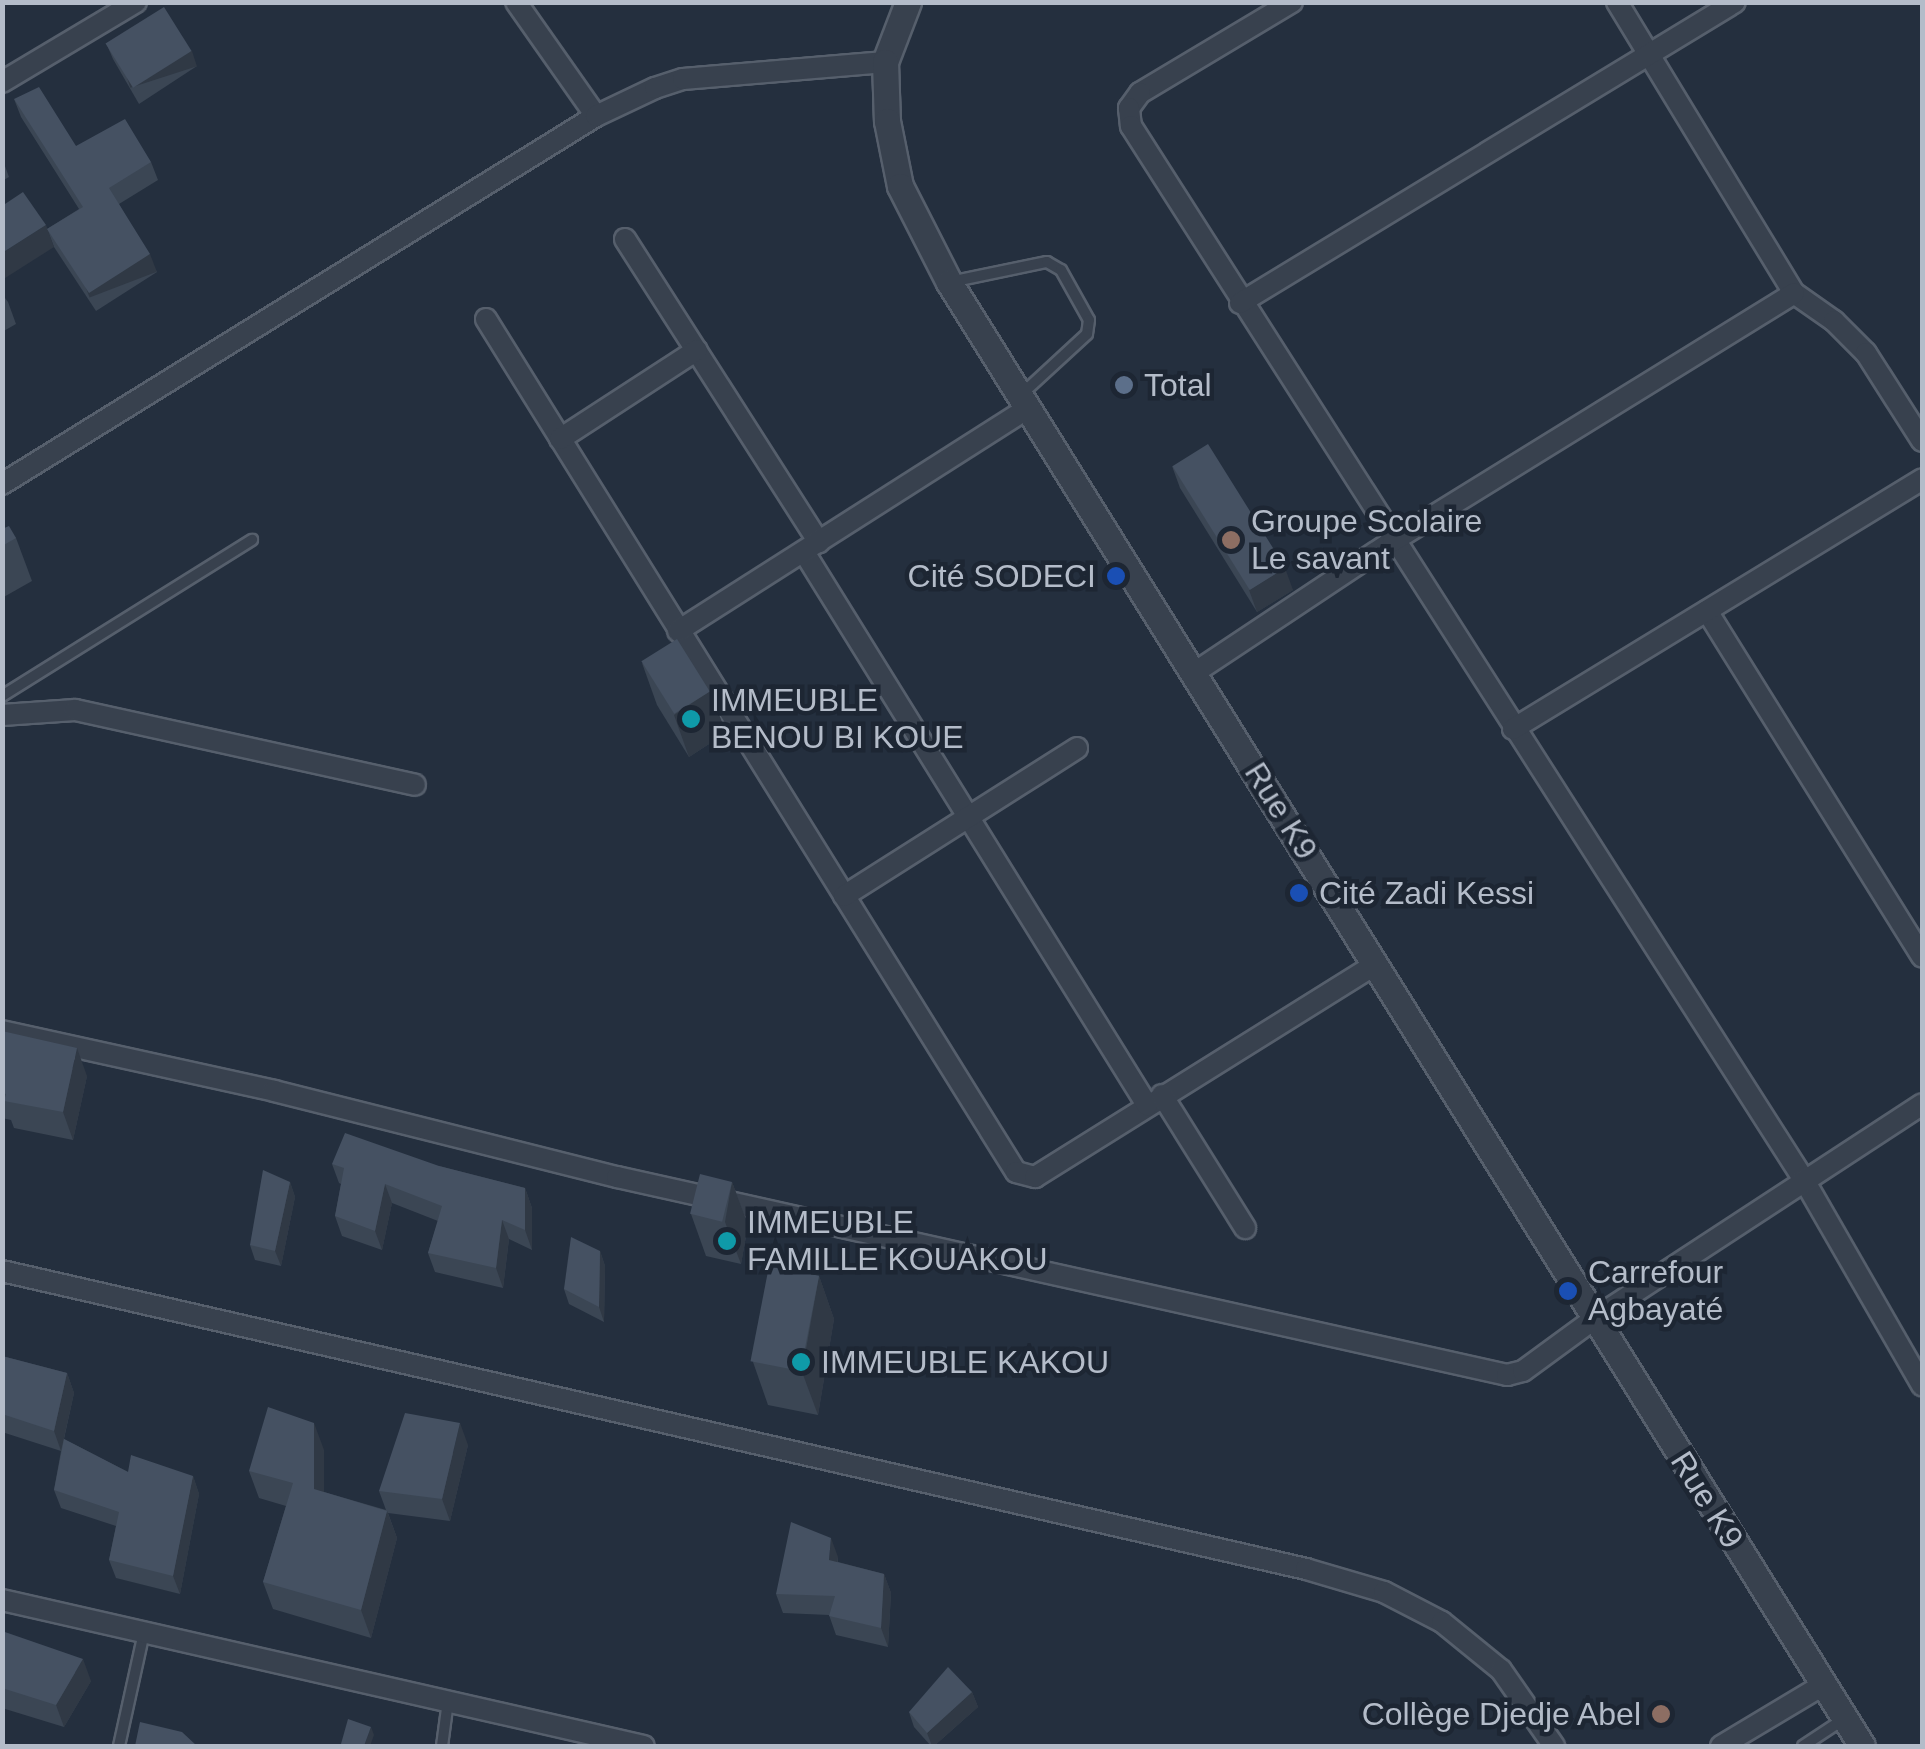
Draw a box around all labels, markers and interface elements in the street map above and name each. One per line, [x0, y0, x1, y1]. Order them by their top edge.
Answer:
place label: Total [1144, 366, 1212, 404]
marker: Total [1113, 374, 1135, 396]
place label: Groupe Scolaire Le savant [1251, 503, 1482, 578]
marker: Groupe Scolaire Le savant [1220, 529, 1242, 551]
place label: Cité SODECI [908, 557, 1096, 595]
marker: Cité SODECI [1105, 565, 1127, 587]
place label: IMMEUBLE BENOU BI KOUE [711, 682, 964, 757]
marker: IMMEUBLE BENOU BI KOUE [680, 708, 702, 730]
street label: Rue K9 [1236, 756, 1326, 866]
place label: Cité Zadi Kessi [1319, 874, 1534, 912]
marker: Cité Zadi Kessi [1288, 882, 1310, 904]
place label: IMMEUBLE FAMILLE KOUAKOU [747, 1204, 1048, 1279]
marker: IMMEUBLE FAMILLE KOUAKOU [716, 1230, 738, 1252]
place label: Carrefour Agbayaté [1588, 1254, 1723, 1329]
marker: Carrefour Agbayaté [1557, 1280, 1579, 1302]
place label: IMMEUBLE KAKOU [821, 1343, 1109, 1381]
marker: IMMEUBLE KAKOU [790, 1351, 812, 1373]
street label: Rue K9 [1662, 1445, 1752, 1555]
place label: Collège Djedje Abel [1360, 1695, 1641, 1733]
marker: Collège Djedje Abel [1650, 1703, 1672, 1725]

